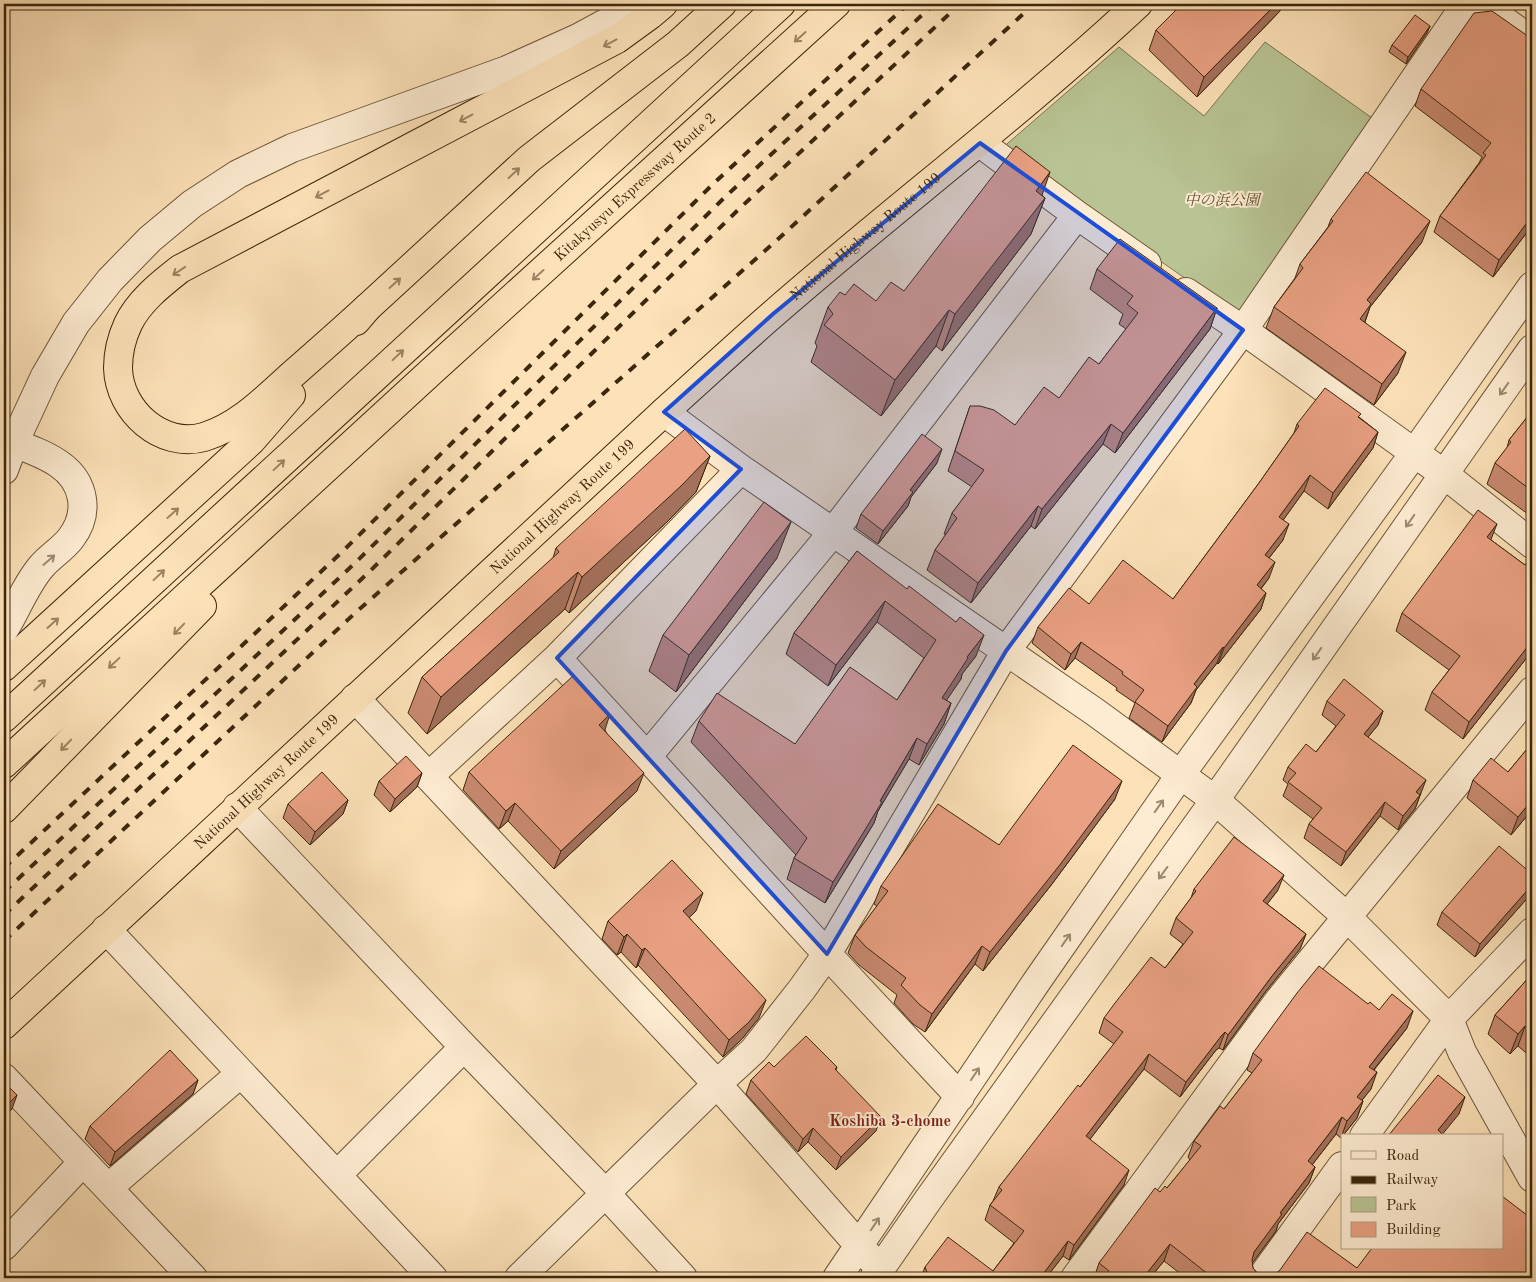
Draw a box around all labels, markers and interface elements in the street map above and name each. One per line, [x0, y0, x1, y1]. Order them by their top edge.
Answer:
one-way arrow [794, 31, 807, 42]
one-way arrow [603, 38, 618, 48]
street label: Kitakyusyu Expressway Route 2 [552, 111, 719, 265]
one-way arrow [459, 114, 474, 123]
one-way arrow [508, 167, 520, 179]
street label: National Highway Route 199 [788, 171, 944, 304]
one-way arrow [315, 189, 330, 199]
park label: 中の浜公園 [1184, 192, 1262, 209]
one-way arrow [173, 266, 187, 276]
one-way arrow [531, 269, 544, 281]
one-way arrow [388, 277, 401, 289]
one-way arrow [392, 349, 405, 361]
one-way arrow [1499, 381, 1509, 395]
street label: National Highway Route 199 [488, 437, 638, 578]
one-way arrow [272, 459, 285, 471]
one-way arrow [166, 507, 179, 519]
one-way arrow [1405, 514, 1415, 528]
one-way arrow [42, 554, 55, 565]
one-way arrow [153, 569, 166, 581]
one-way arrow [46, 617, 59, 629]
one-way arrow [173, 623, 185, 635]
one-way arrow [1312, 647, 1322, 661]
one-way arrow [108, 657, 121, 669]
one-way arrow [33, 679, 46, 691]
street label: National Highway Route 199 [192, 712, 342, 853]
one-way arrow [60, 739, 72, 752]
one-way arrow [1154, 799, 1164, 813]
one-way arrow [1158, 866, 1168, 880]
one-way arrow [1061, 933, 1071, 947]
one-way arrow [970, 1067, 980, 1081]
district label: Koshiba 3-chome [829, 1114, 951, 1130]
legend [1341, 1134, 1504, 1250]
text: Road [1386, 1149, 1420, 1164]
text: Railway [1386, 1173, 1439, 1188]
text: Park [1386, 1199, 1417, 1214]
one-way arrow [870, 1217, 880, 1231]
text: Building [1386, 1223, 1441, 1238]

